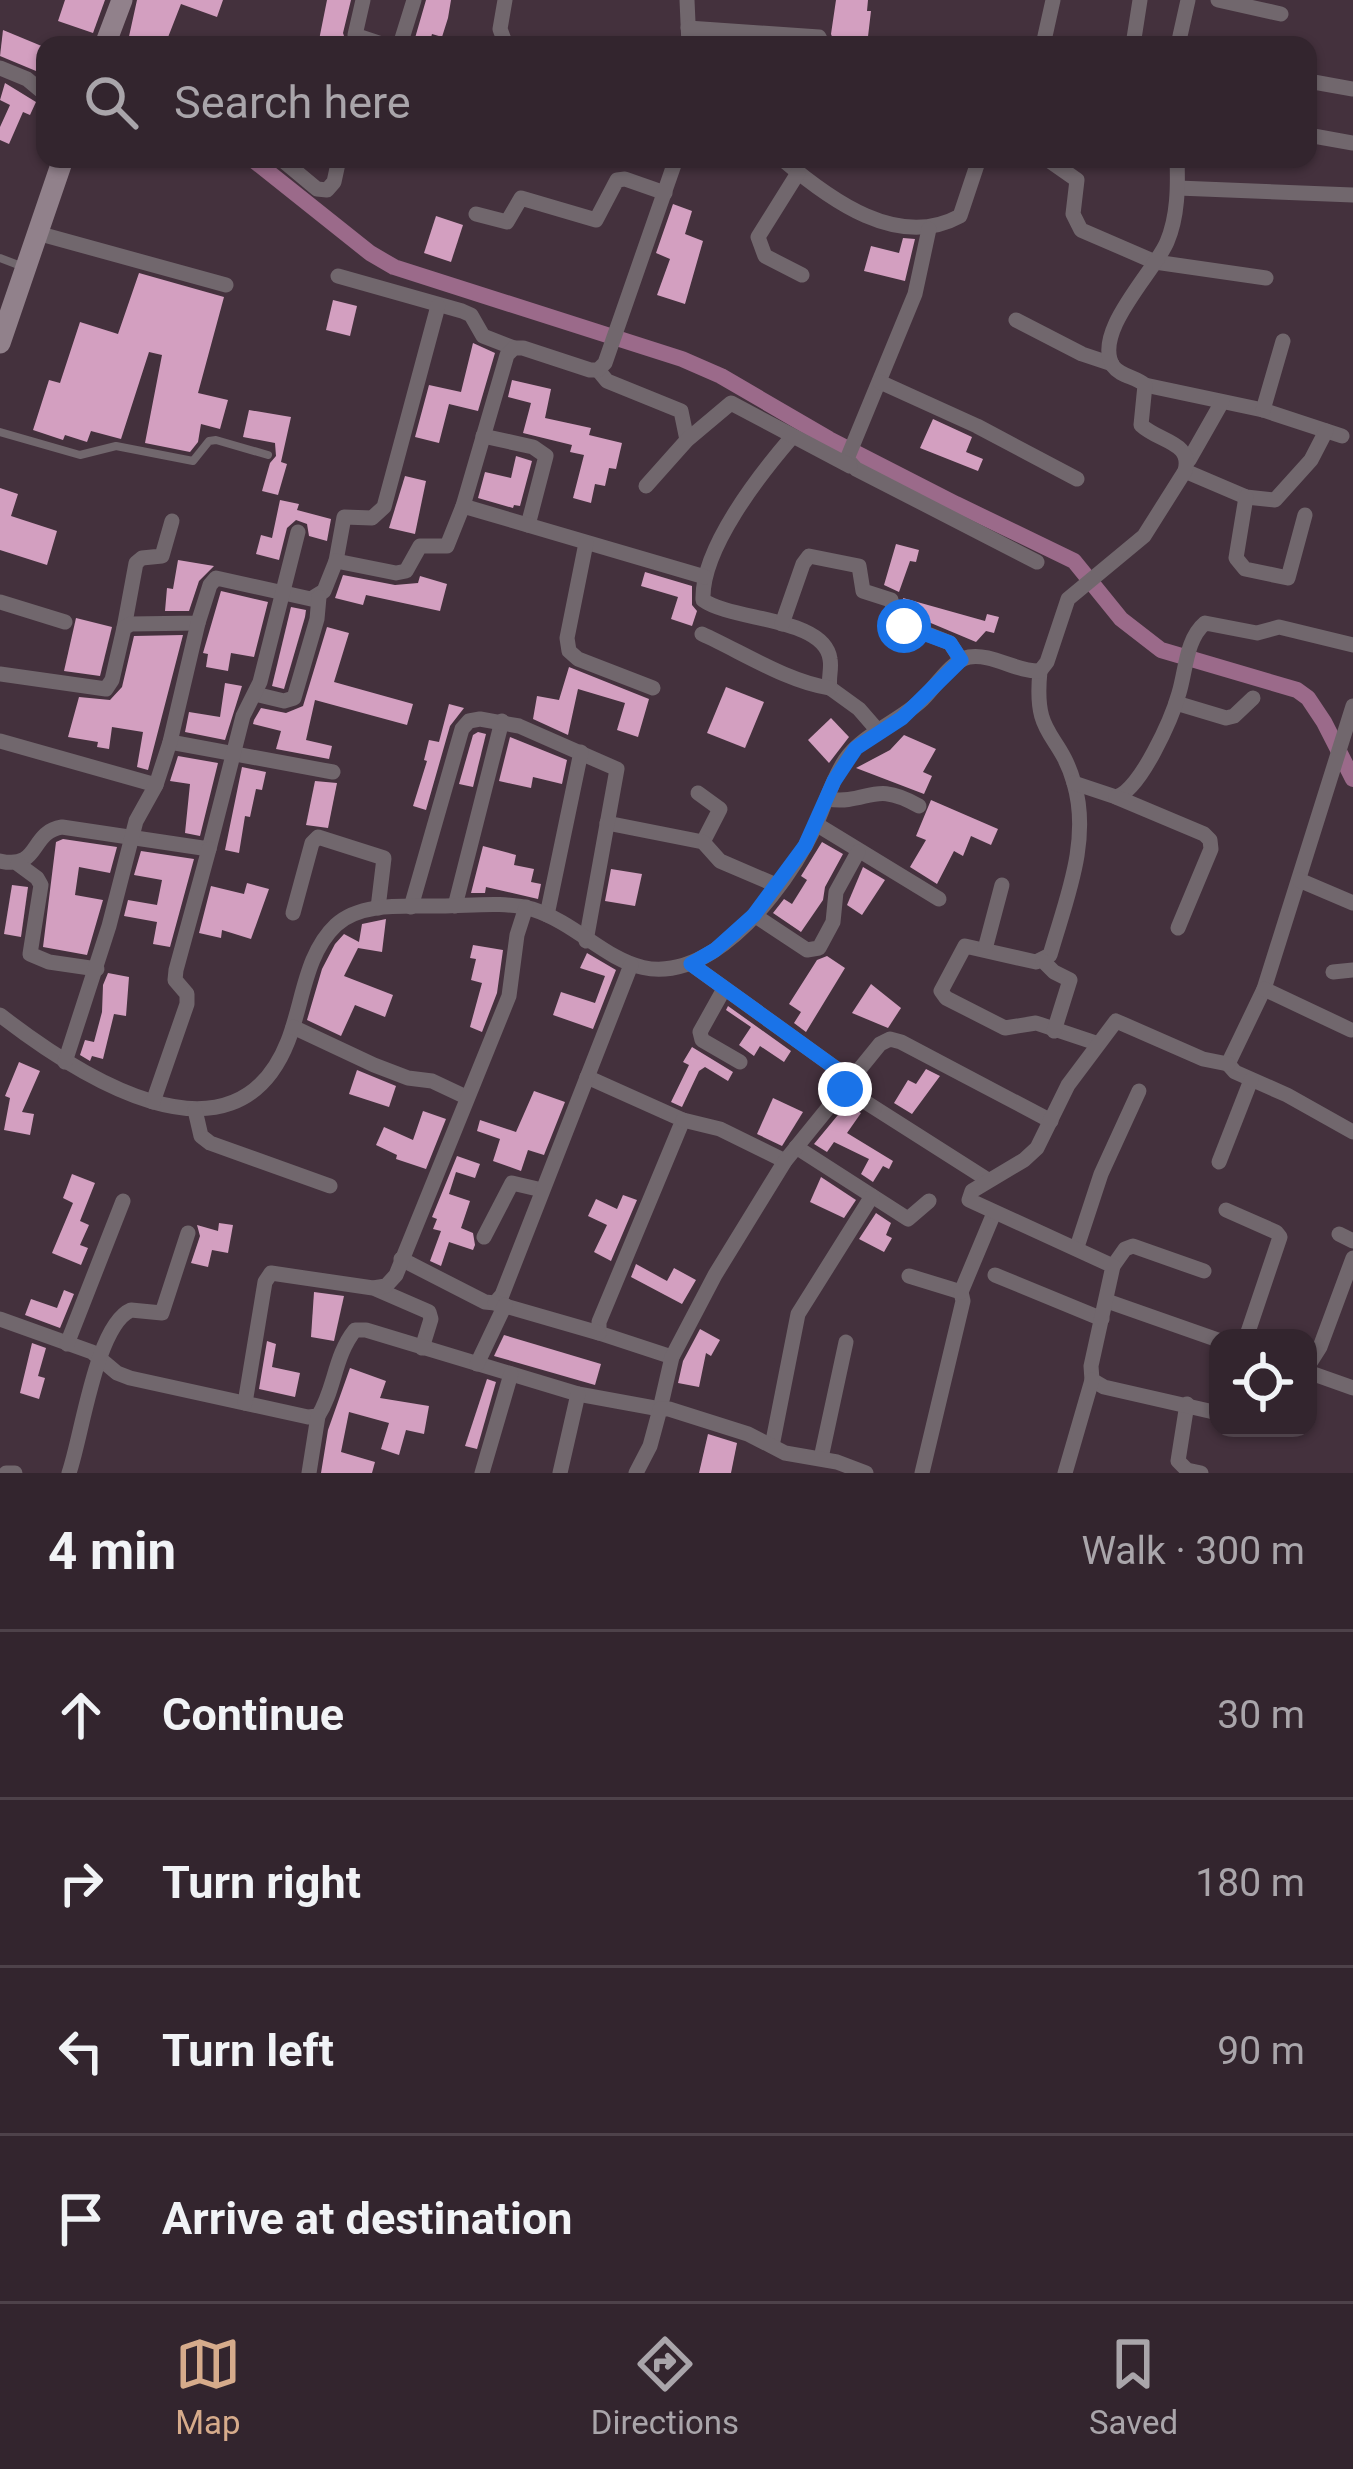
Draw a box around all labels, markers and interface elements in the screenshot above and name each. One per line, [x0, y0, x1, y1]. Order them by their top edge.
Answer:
search box [36, 36, 1317, 168]
icon: search [78, 69, 144, 135]
text: Search here [174, 76, 411, 129]
route start [877, 599, 931, 653]
route end [818, 1062, 872, 1116]
map controls [1209, 1329, 1317, 1437]
button: locate [1209, 1329, 1317, 1437]
text: 4 min [48, 1522, 176, 1581]
text: Walk · 300 m [1081, 1528, 1305, 1574]
icon: ahead [48, 1682, 114, 1748]
text: Continue [162, 1688, 344, 1741]
text: 30 m [1217, 1692, 1305, 1738]
icon: right [48, 1850, 114, 1916]
text: Turn right [162, 1856, 361, 1909]
text: 180 m [1195, 1860, 1305, 1906]
icon: left [48, 2018, 114, 2084]
text: Turn left [162, 2024, 334, 2077]
text: 90 m [1217, 2028, 1305, 2074]
icon: arrive [48, 2186, 114, 2252]
text: Arrive at destination [162, 2192, 573, 2245]
tab: Map [175, 2331, 241, 2442]
tab: Directions [591, 2331, 739, 2442]
tab: Saved [1089, 2331, 1178, 2442]

